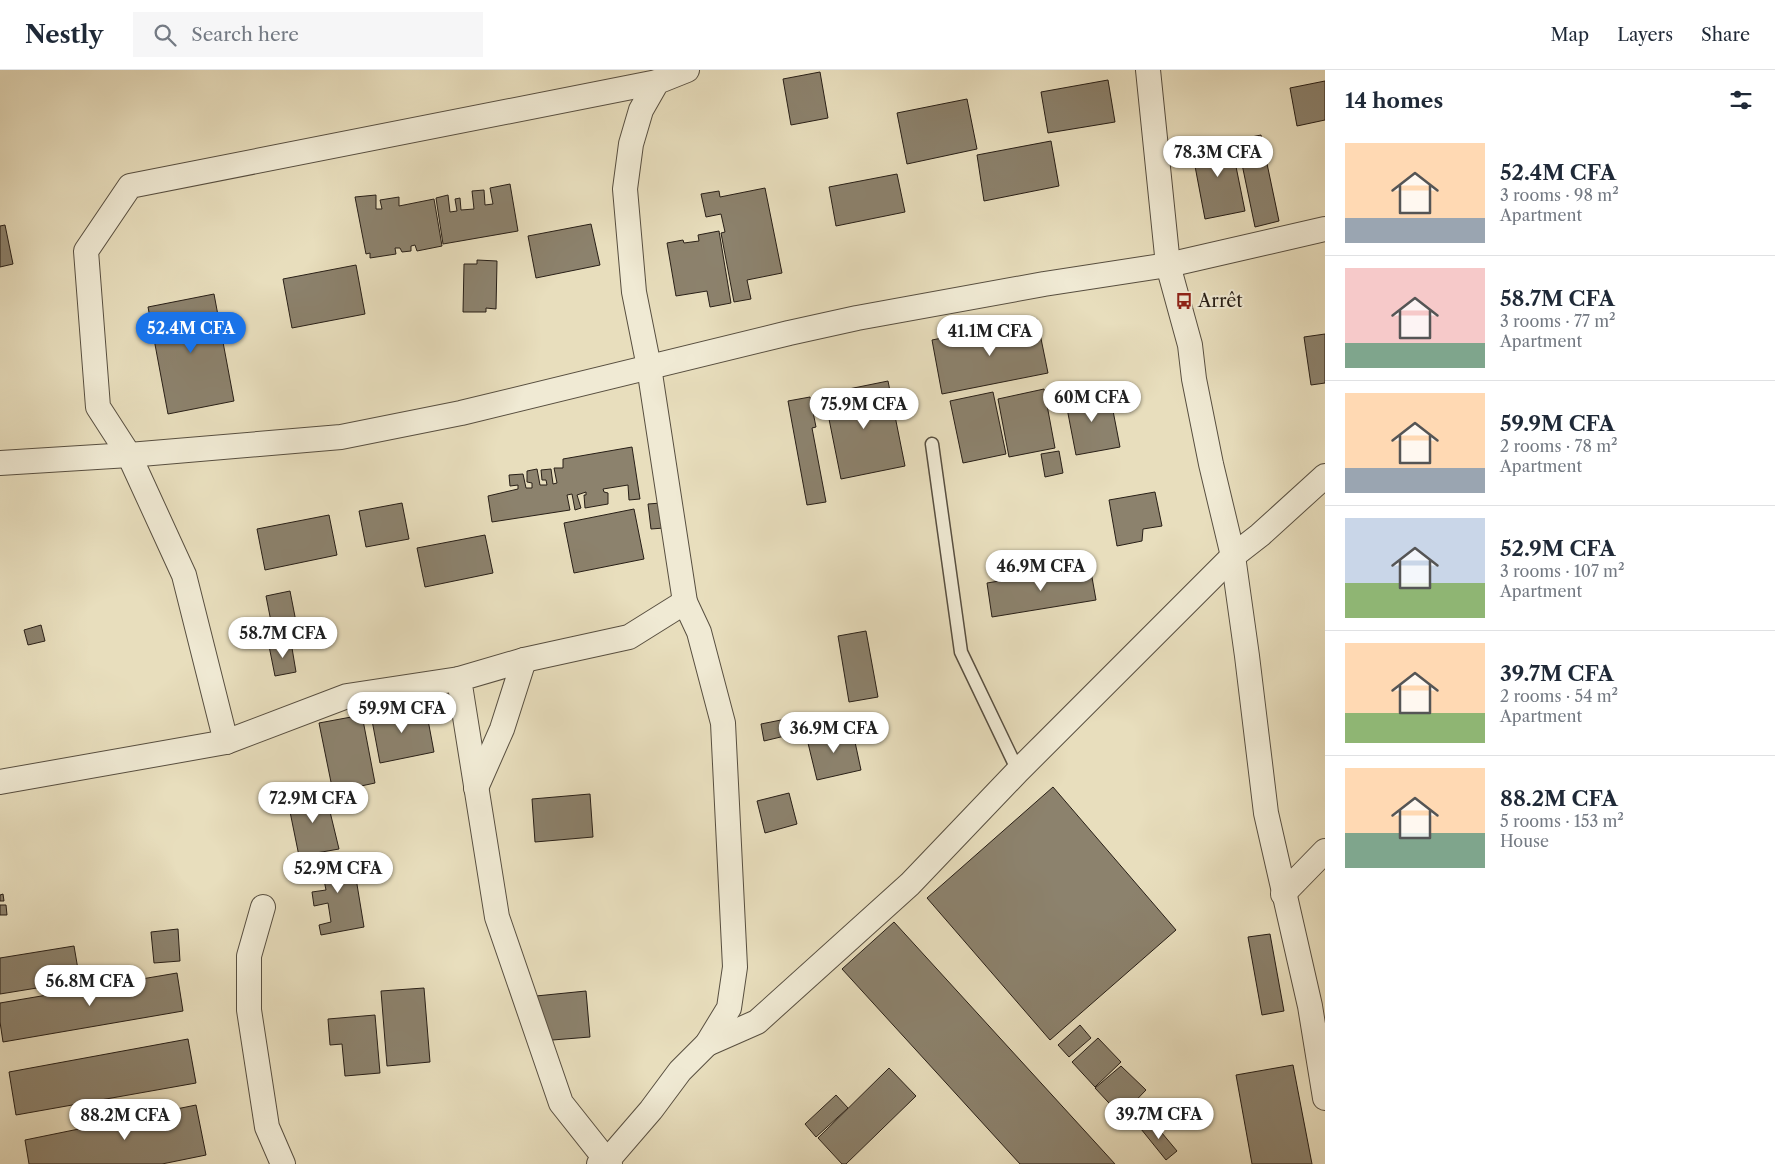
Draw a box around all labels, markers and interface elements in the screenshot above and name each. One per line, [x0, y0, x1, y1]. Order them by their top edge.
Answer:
search box [133, 12, 483, 57]
text: Nestly [25, 20, 103, 49]
icon: search [151, 21, 179, 49]
text: Search here [191, 23, 299, 46]
text: Map [1551, 24, 1589, 46]
text: Layers [1617, 24, 1673, 46]
text: Share [1701, 24, 1750, 46]
icon: filters [1727, 86, 1755, 114]
text: 14 homes [1345, 88, 1443, 113]
pin: 78.3M CFA [1161, 136, 1275, 178]
text: 78.3M CFA [1174, 142, 1262, 162]
text: 52.4M CFA [1500, 160, 1616, 185]
icon: home [1385, 163, 1445, 223]
text: 3 rooms · 98 m² [1500, 185, 1619, 205]
text: Apartment [1500, 205, 1582, 225]
text: 58.7M CFA [1500, 286, 1615, 311]
icon: home [1385, 288, 1445, 348]
place label: Arrêt [1197, 290, 1243, 312]
bus stop icon: Arrêt [1174, 291, 1194, 311]
text: 3 rooms · 77 m² [1500, 311, 1616, 331]
pin: 52.4M CFA [134, 312, 248, 354]
pin: 41.1M CFA [933, 314, 1047, 357]
text: 52.4M CFA [147, 318, 235, 338]
text: 41.1M CFA [948, 321, 1032, 341]
text: Apartment [1500, 331, 1582, 351]
pin: 60M CFA [1046, 380, 1138, 423]
text: 60M CFA [1054, 387, 1130, 407]
pin: 75.9M CFA [807, 388, 921, 430]
text: 75.9M CFA [821, 394, 907, 414]
text: 59.9M CFA [1500, 411, 1615, 436]
icon: home [1385, 413, 1445, 473]
text: 2 rooms · 78 m² [1500, 436, 1618, 456]
text: Apartment [1500, 456, 1582, 476]
text: 52.9M CFA [1500, 536, 1616, 561]
icon: home [1385, 538, 1445, 598]
pin: 46.9M CFA [984, 550, 1098, 592]
text: 46.9M CFA [997, 556, 1085, 576]
text: 3 rooms · 107 m² [1500, 561, 1625, 581]
text: Apartment [1500, 581, 1582, 601]
pin: 58.7M CFA [226, 616, 340, 659]
text: 58.7M CFA [239, 623, 327, 643]
text: 39.7M CFA [1500, 661, 1614, 686]
icon: home [1385, 663, 1445, 723]
text: 2 rooms · 54 m² [1500, 686, 1618, 706]
pin: 59.9M CFA [345, 692, 459, 734]
text: 59.9M CFA [358, 698, 446, 718]
text: Apartment [1500, 706, 1582, 726]
pin: 36.9M CFA [777, 712, 891, 754]
text: 36.9M CFA [790, 718, 878, 738]
pin: 72.9M CFA [256, 782, 370, 824]
text: 88.2M CFA [1500, 786, 1618, 811]
text: 72.9M CFA [269, 788, 357, 808]
icon: home [1385, 788, 1445, 848]
text: 5 rooms · 153 m² [1500, 811, 1624, 831]
text: House [1500, 831, 1549, 851]
pin: 52.9M CFA [281, 852, 395, 894]
text: 52.9M CFA [294, 858, 382, 878]
pin: 56.8M CFA [33, 964, 147, 1007]
text: 56.8M CFA [46, 971, 134, 991]
pin: 88.2M CFA [68, 1098, 182, 1141]
pin: 39.7M CFA [1102, 1098, 1216, 1140]
text: 39.7M CFA [1116, 1104, 1202, 1124]
text: 88.2M CFA [80, 1105, 170, 1125]

